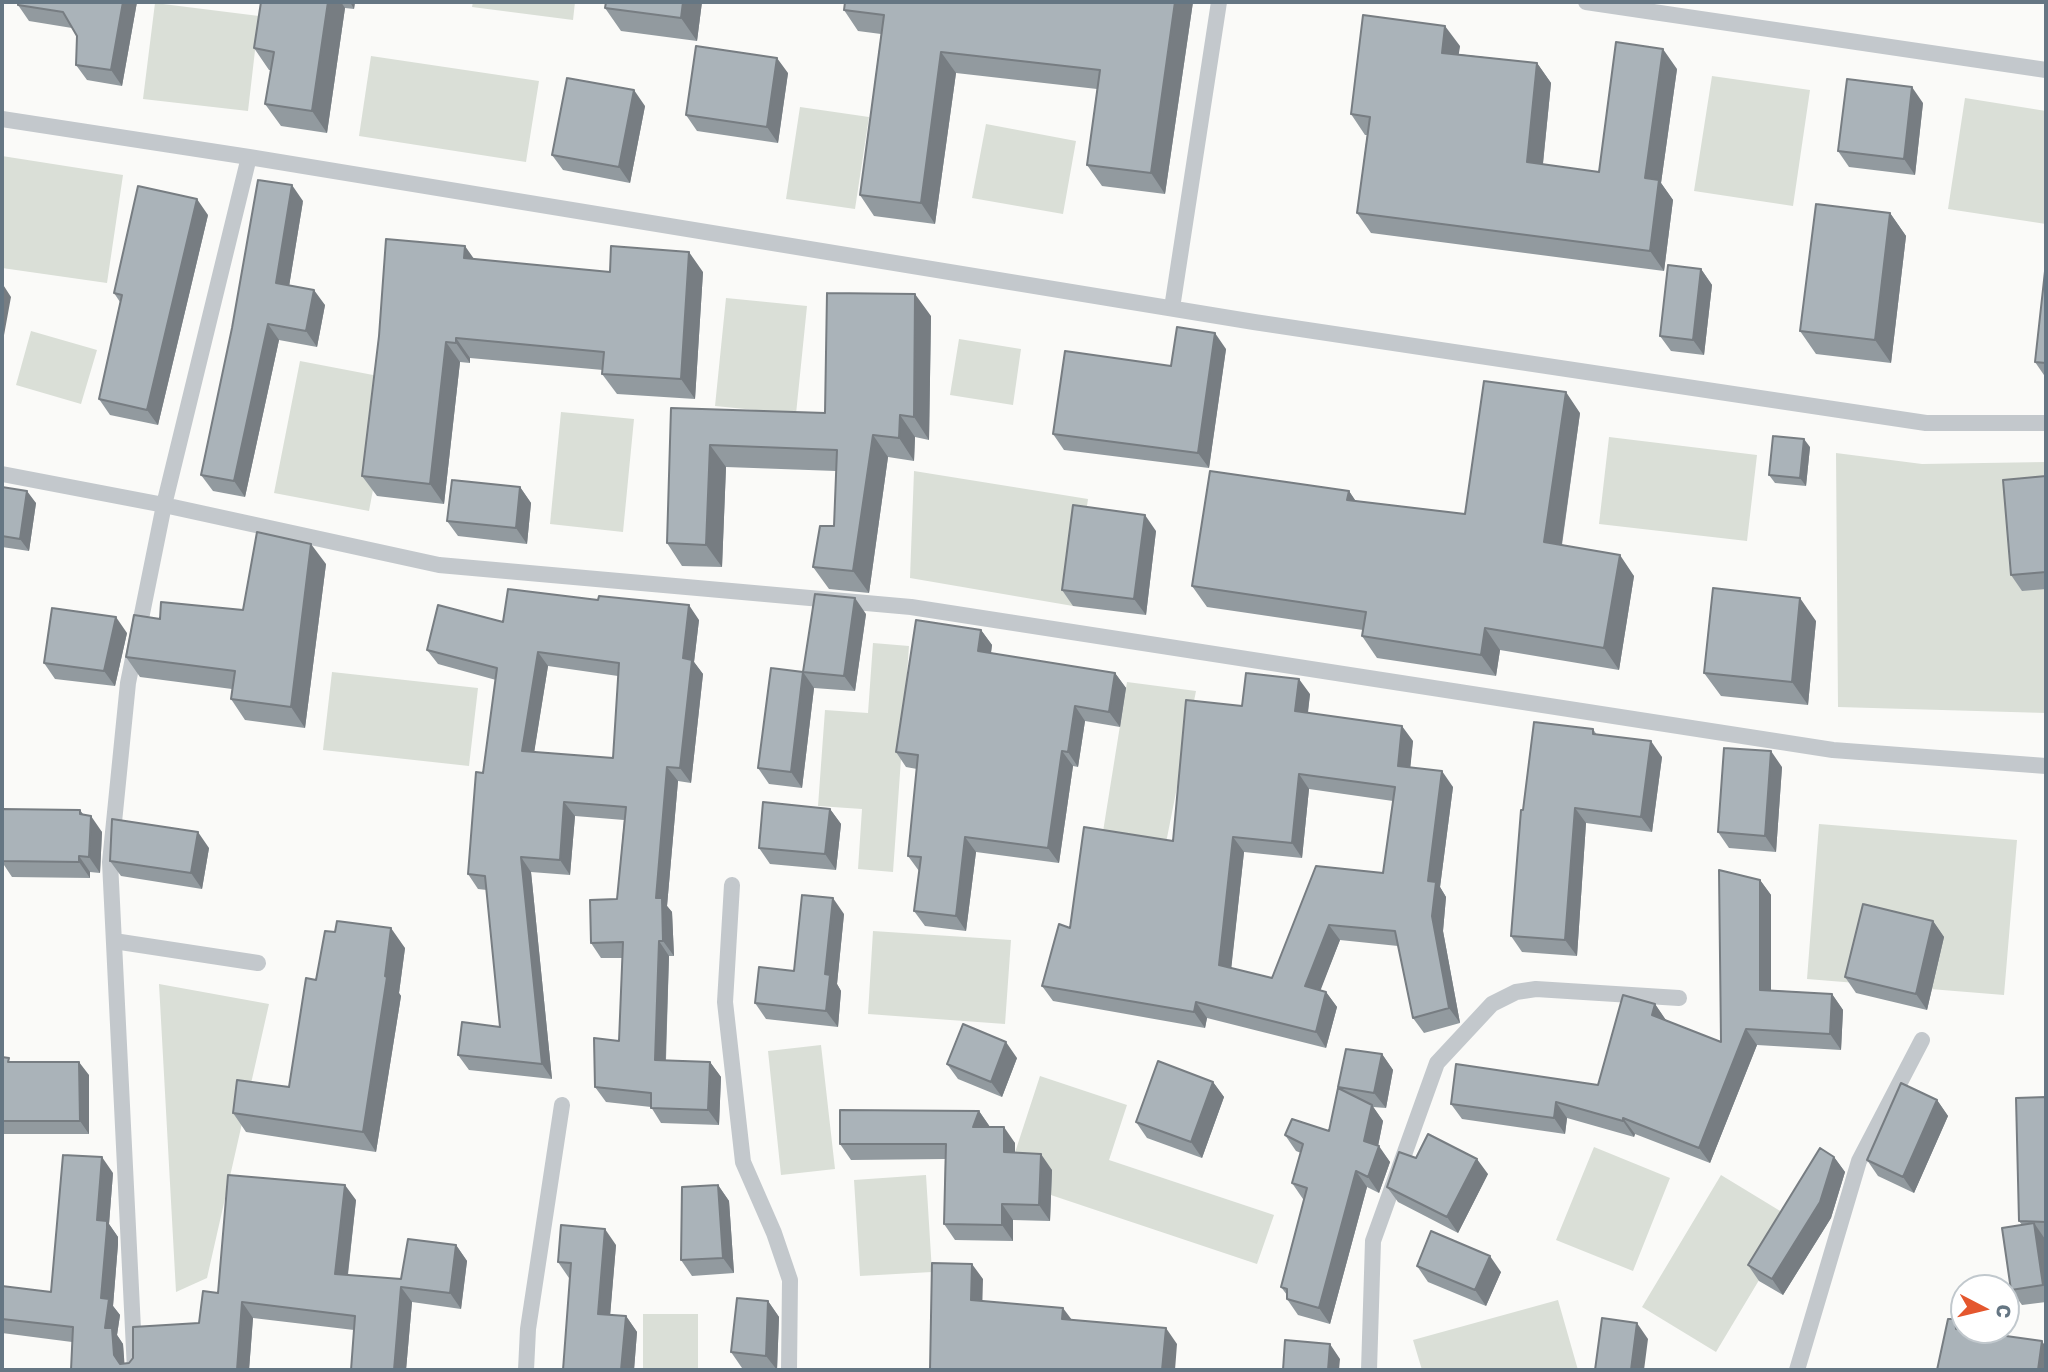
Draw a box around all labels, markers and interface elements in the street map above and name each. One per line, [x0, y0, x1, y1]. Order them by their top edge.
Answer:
north arrow [1950, 1274, 2020, 1344]
text: С [1992, 1303, 2017, 1319]

